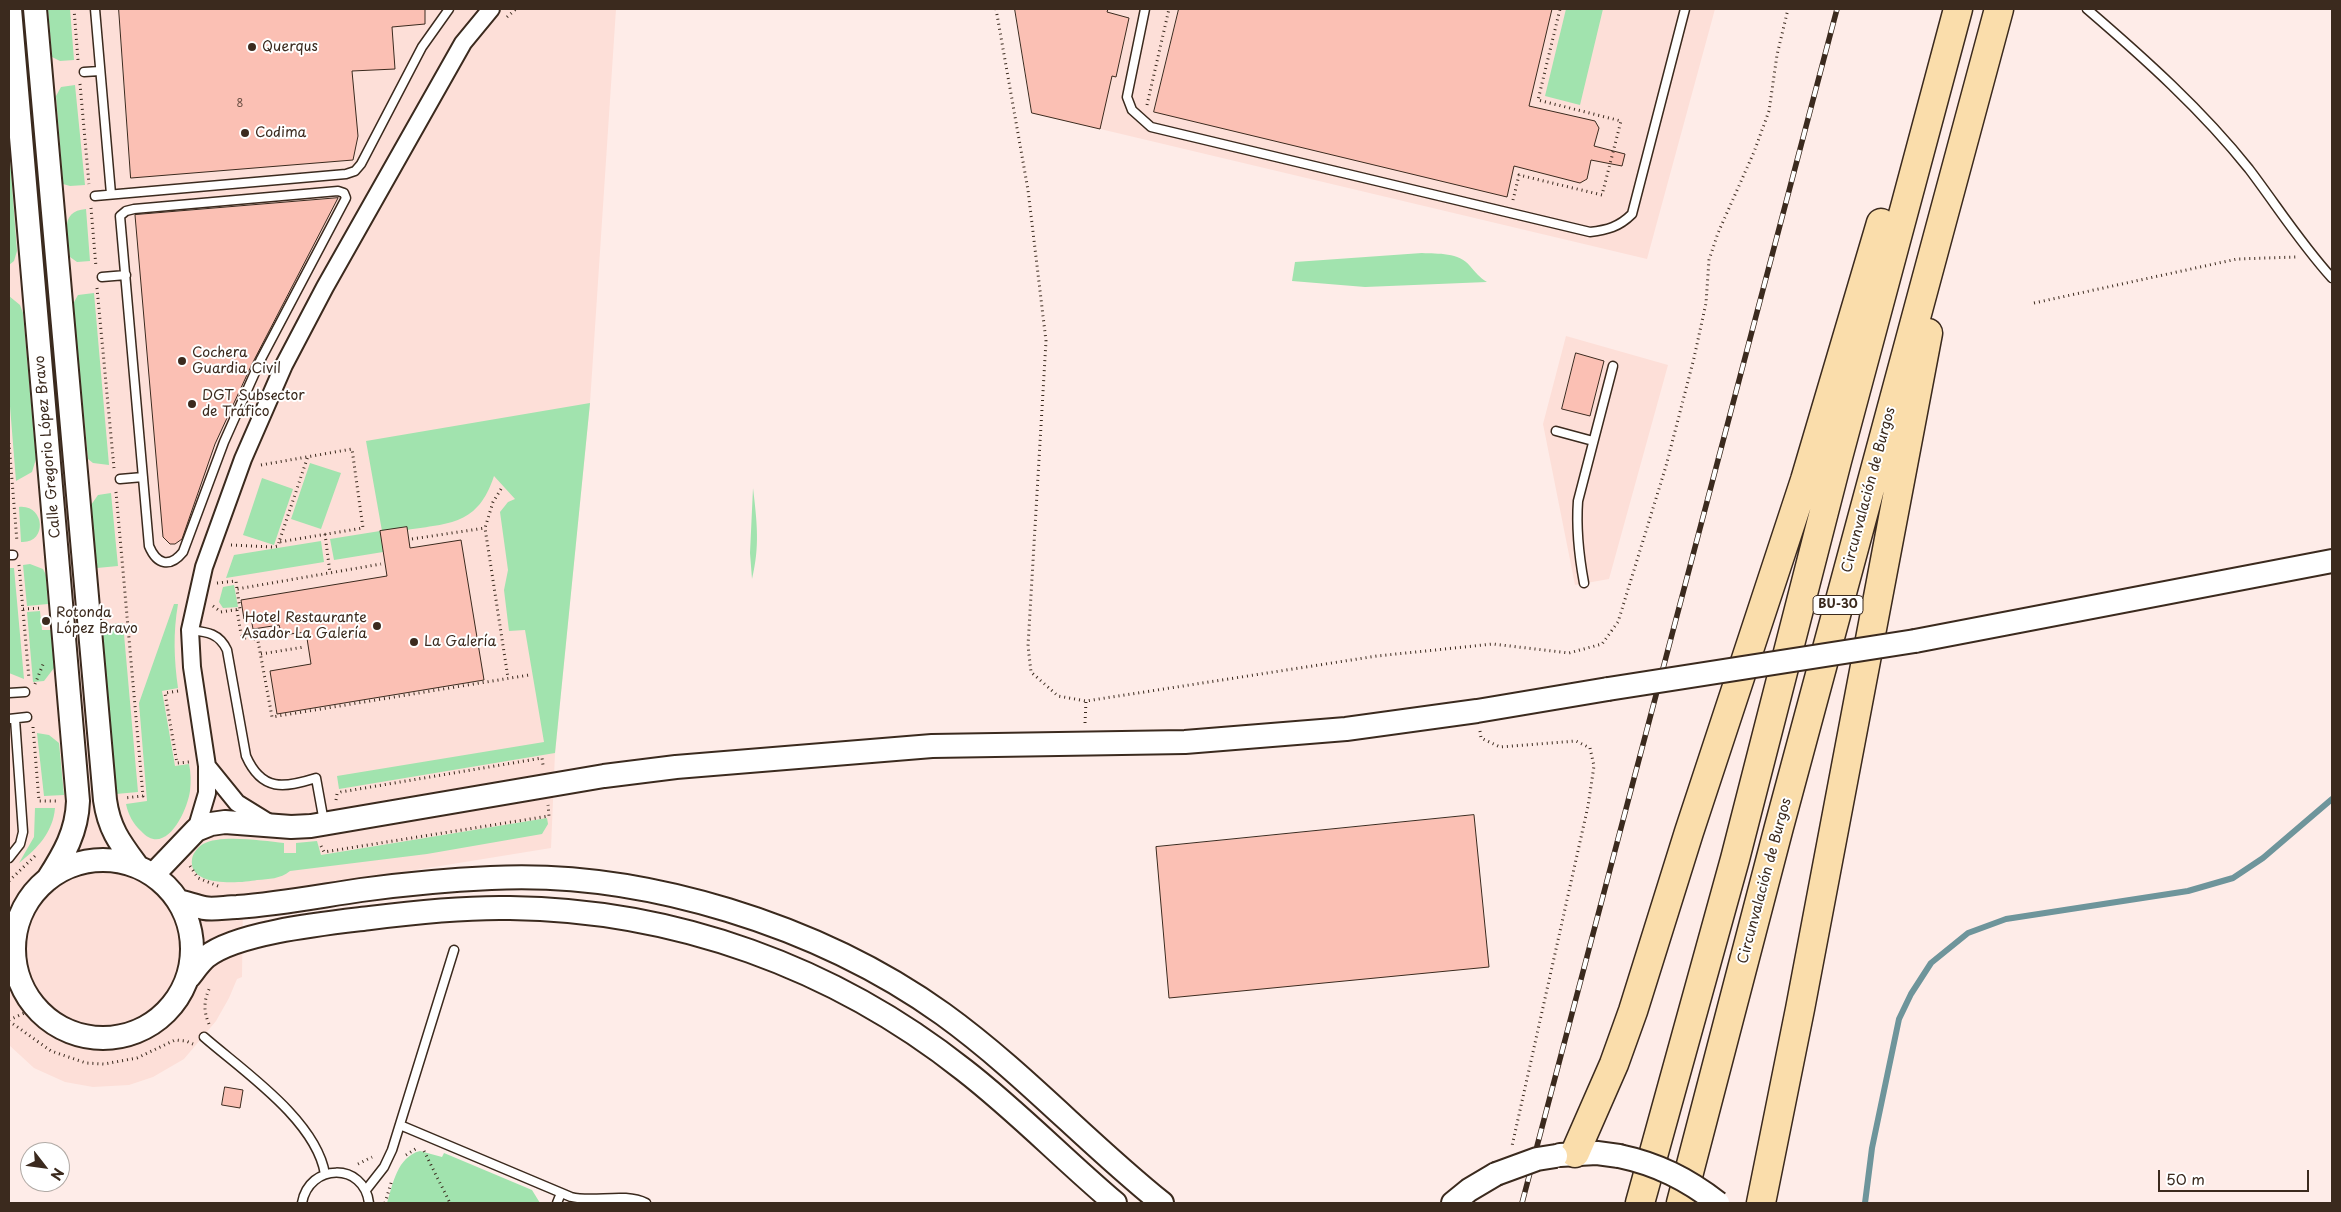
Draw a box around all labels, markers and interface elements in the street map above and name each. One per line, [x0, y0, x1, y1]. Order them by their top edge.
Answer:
place label: Querqus [262, 39, 318, 55]
marker: Querqus [246, 41, 258, 53]
house number: 8 [237, 97, 243, 111]
place label: Codima [255, 125, 306, 141]
marker: Codima [239, 127, 251, 139]
place label: Cochera Guardia Civil [192, 345, 281, 378]
street label: Calle Gregorio López Bravo [32, 355, 64, 539]
marker: Cochera Guardia Civil [176, 355, 188, 367]
place label: DGT Subsector de Tráfico [202, 388, 305, 421]
marker: DGT Subsector de Tráfico [186, 398, 198, 410]
street label: Circunvalación de Burgos [1839, 405, 1899, 575]
road number: BU-30 [1813, 596, 1863, 614]
place label: Rotonda López Bravo [56, 605, 138, 638]
place label: Hotel Restaurante Asador La Galería [242, 610, 367, 642]
marker: Rotonda López Bravo [40, 615, 52, 627]
marker: Hotel Restaurante Asador La Galería [371, 620, 383, 632]
place label: La Galería [424, 634, 496, 650]
marker: La Galería [408, 636, 420, 648]
street label: Circunvalación de Burgos [1735, 796, 1795, 966]
north arrow [20, 1142, 70, 1192]
scale bar [2161, 1160, 2312, 1192]
text: N [46, 1164, 69, 1184]
text: 50 m [2166, 1167, 2205, 1190]

